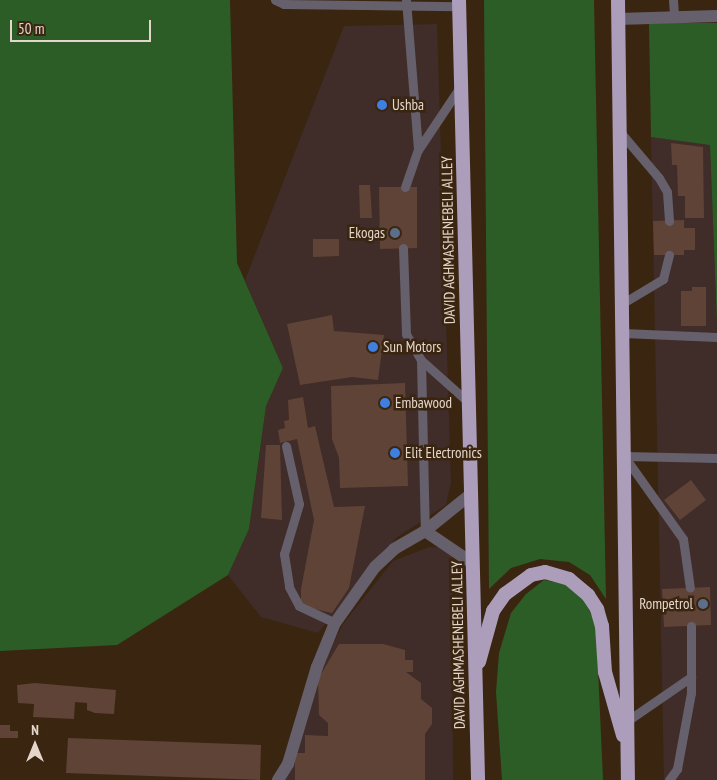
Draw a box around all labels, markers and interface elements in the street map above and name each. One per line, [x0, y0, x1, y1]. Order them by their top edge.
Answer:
scale bar [12, 10, 154, 42]
text: 50 m [18, 19, 44, 38]
place label: Ushba [392, 96, 424, 114]
marker: Ushba [376, 99, 388, 111]
street label: DAVID AGHMASHENEBELI ALLEY [438, 155, 458, 325]
place label: Ekogas [349, 224, 385, 242]
marker: Ekogas [389, 227, 401, 239]
place label: Sun Motors [383, 338, 441, 356]
marker: Sun Motors [367, 341, 379, 353]
place label: Embawood [395, 394, 452, 412]
marker: Embawood [379, 397, 391, 409]
place label: Elit Electronics [405, 444, 482, 462]
marker: Elit Electronics [389, 447, 401, 459]
street label: DAVID AGHMASHENEBELI ALLEY [448, 560, 468, 730]
place label: Rompetrol [639, 595, 693, 613]
marker: Rompetrol [697, 598, 709, 610]
north arrow [10, 720, 60, 770]
text: N [31, 721, 39, 739]

